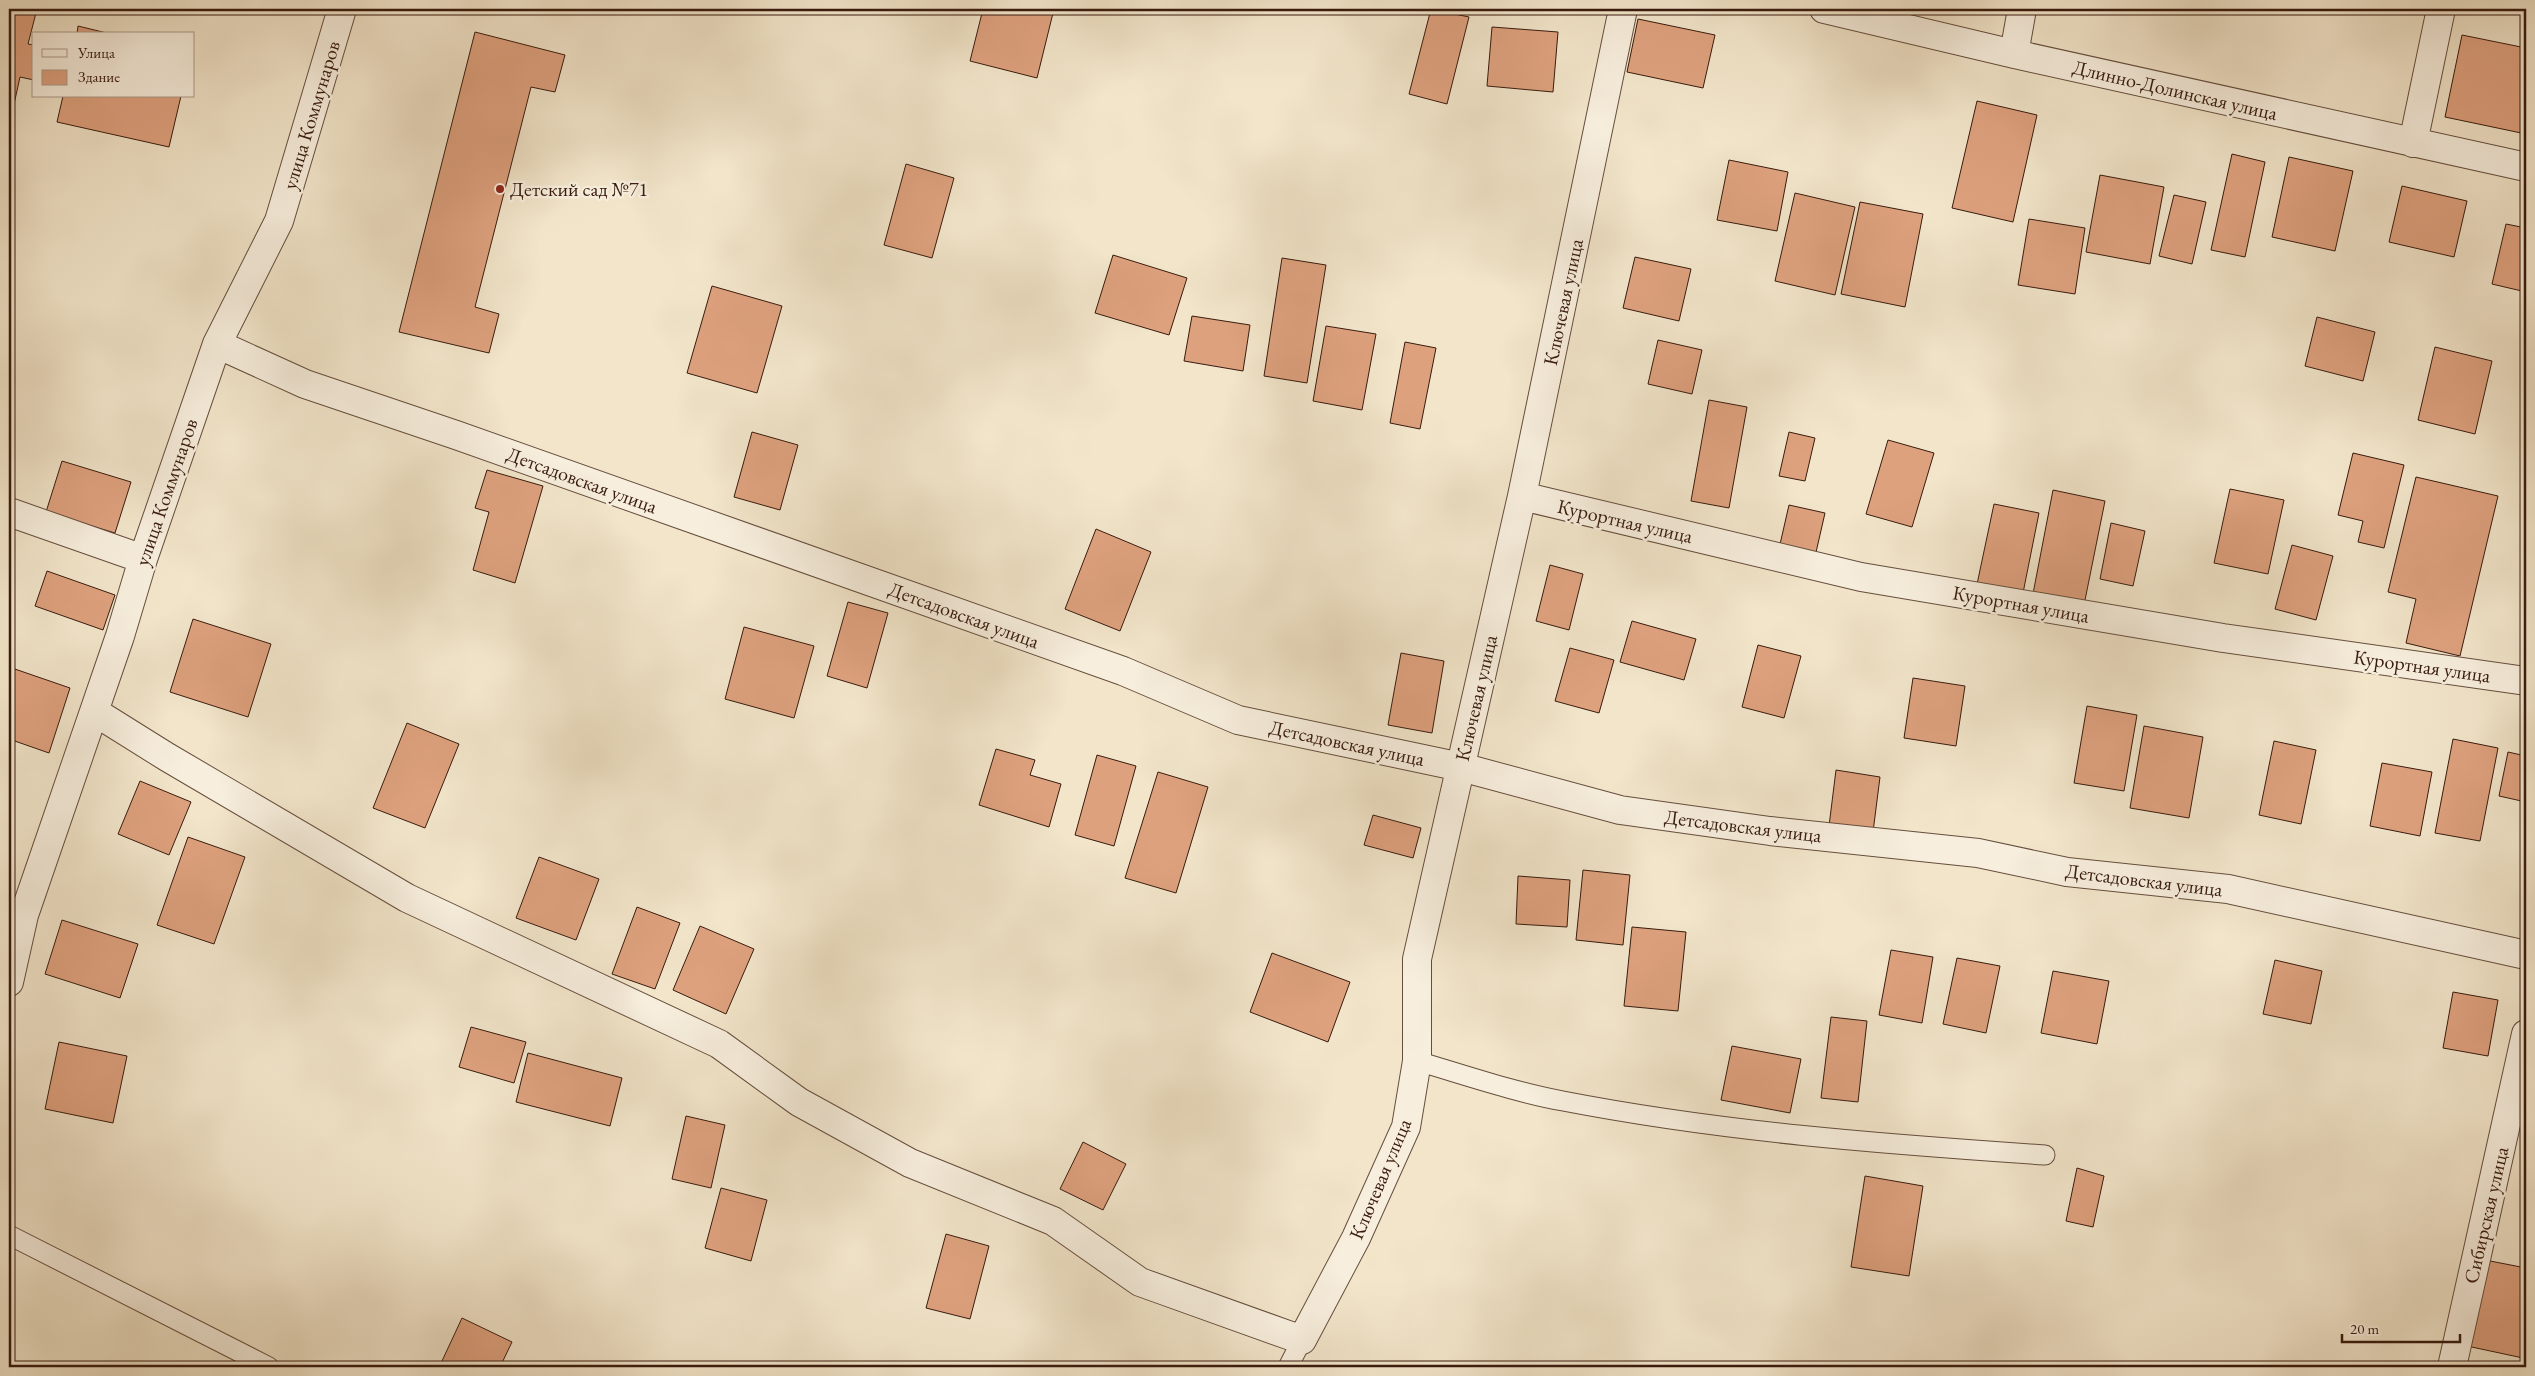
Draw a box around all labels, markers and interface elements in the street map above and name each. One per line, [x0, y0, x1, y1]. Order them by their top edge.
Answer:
legend [32, 32, 195, 98]
street label: улица Коммунаров [276, 37, 346, 193]
text: Улица [77, 43, 115, 62]
street label: Длинно-Долинская улица [2070, 54, 2280, 126]
text: Здание [78, 67, 120, 86]
place label: Детский сад №71 [510, 176, 648, 202]
marker: Детский сад №71 [494, 183, 506, 195]
street label: Ключевая улица [1537, 236, 1589, 368]
street label: улица Коммунаров [129, 415, 203, 569]
street label: Детсадовская улица [503, 441, 661, 519]
street label: Курортная улица [1555, 493, 1695, 549]
street label: Детсадовская улица [885, 576, 1043, 654]
street label: Курортная улица [1951, 579, 2091, 629]
street label: Ключевая улица [1449, 632, 1503, 764]
street label: Курортная улица [2352, 644, 2492, 688]
street label: Детсадовская улица [1267, 714, 1427, 772]
street label: Детсадовская улица [1663, 803, 1823, 849]
street label: Детсадовская улица [2064, 857, 2224, 903]
street label: Ключевая улица [1343, 1115, 1417, 1243]
street label: Сибирская улица [2458, 1144, 2514, 1286]
scale bar [2342, 1311, 2460, 1343]
text: 20 m [2350, 1319, 2379, 1338]

